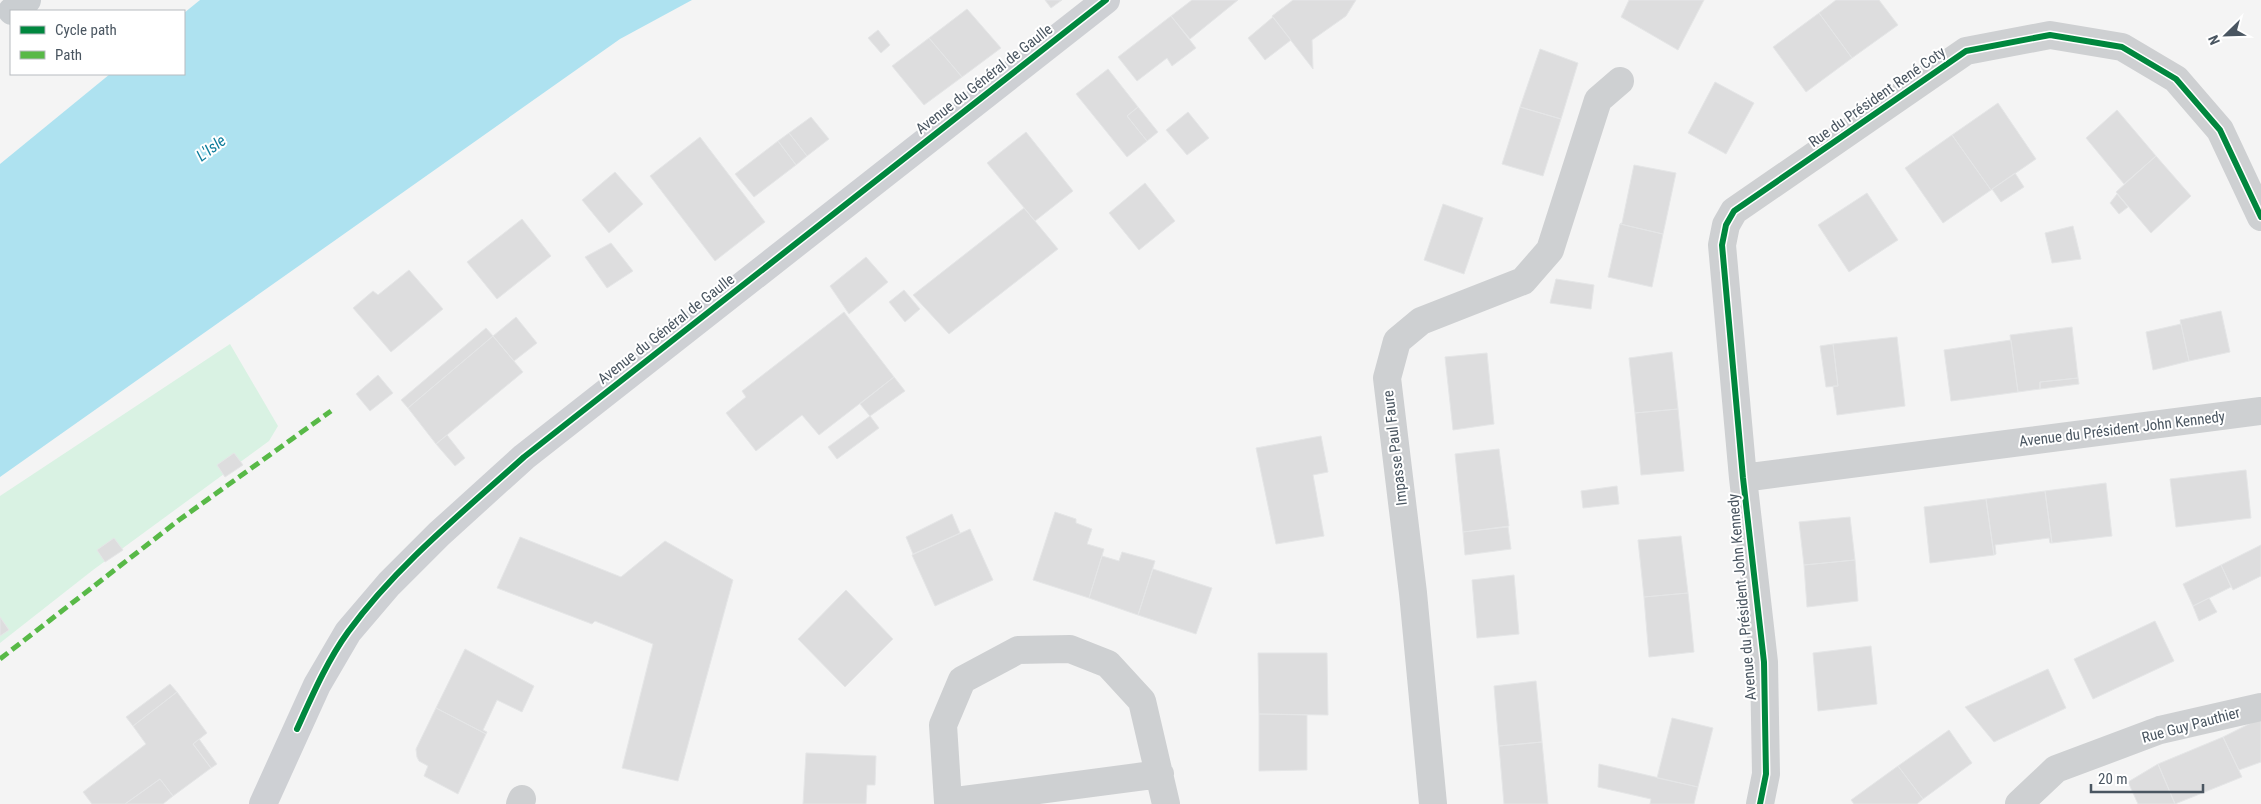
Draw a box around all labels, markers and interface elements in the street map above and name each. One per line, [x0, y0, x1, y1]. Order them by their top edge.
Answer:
legend [10, 10, 185, 75]
north arrow [2201, 10, 2251, 60]
street label: Avenue du Général de Gaulle [912, 20, 1056, 138]
text: Cycle path [55, 21, 117, 39]
text: N [2205, 33, 2223, 47]
street label: Rue du Président René Coty [1805, 43, 1949, 151]
text: Path [55, 46, 82, 64]
water label: L'Isle [193, 131, 229, 165]
street label: Avenue du Général de Gaulle [594, 270, 738, 388]
street label: Impasse Paul Faure [1379, 389, 1411, 507]
street label: Avenue du Président John Kennedy [2018, 407, 2226, 451]
street label: Avenue du Président John Kennedy [1724, 493, 1760, 701]
street label: Rue Guy Pauthier [2140, 703, 2242, 747]
scale bar [2091, 762, 2204, 794]
text: 20 m [2098, 770, 2128, 788]

